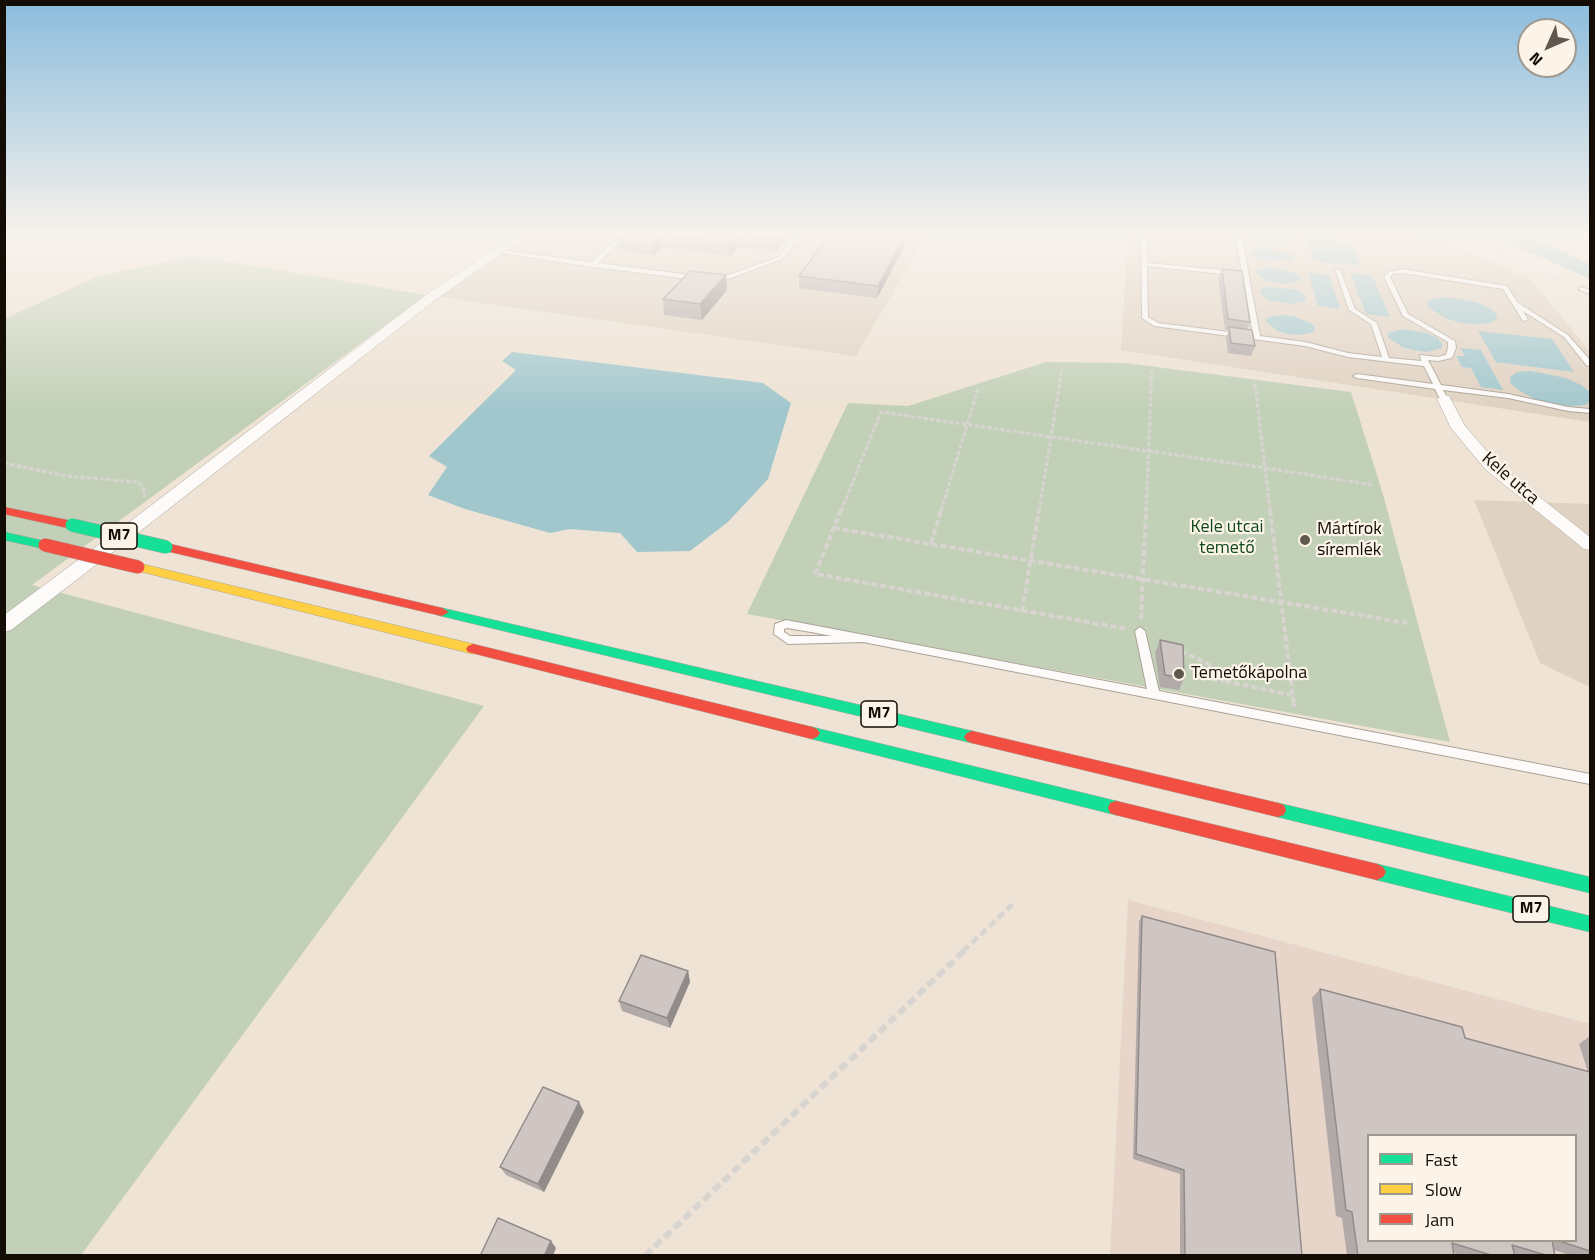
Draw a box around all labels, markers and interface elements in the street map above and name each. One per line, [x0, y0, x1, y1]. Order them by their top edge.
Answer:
north arrow [1517, 18, 1577, 78]
text: N [1523, 47, 1548, 72]
street label: Kele utca [1477, 448, 1543, 510]
park label: Kele utcai temető [1191, 517, 1263, 560]
place label: Mártírok síremlék [1317, 519, 1382, 562]
road number: M7 [101, 523, 137, 549]
marker: Mártírok síremlék [1298, 533, 1312, 547]
place label: Temetőkápolna [1191, 663, 1307, 685]
marker: Temetőkápolna [1172, 667, 1186, 681]
road number: M7 [861, 701, 897, 727]
road number: M7 [1513, 896, 1549, 922]
legend [1367, 1134, 1577, 1242]
text: Fast [1425, 1146, 1458, 1173]
text: Slow [1425, 1176, 1462, 1203]
text: Jam [1425, 1206, 1454, 1233]

